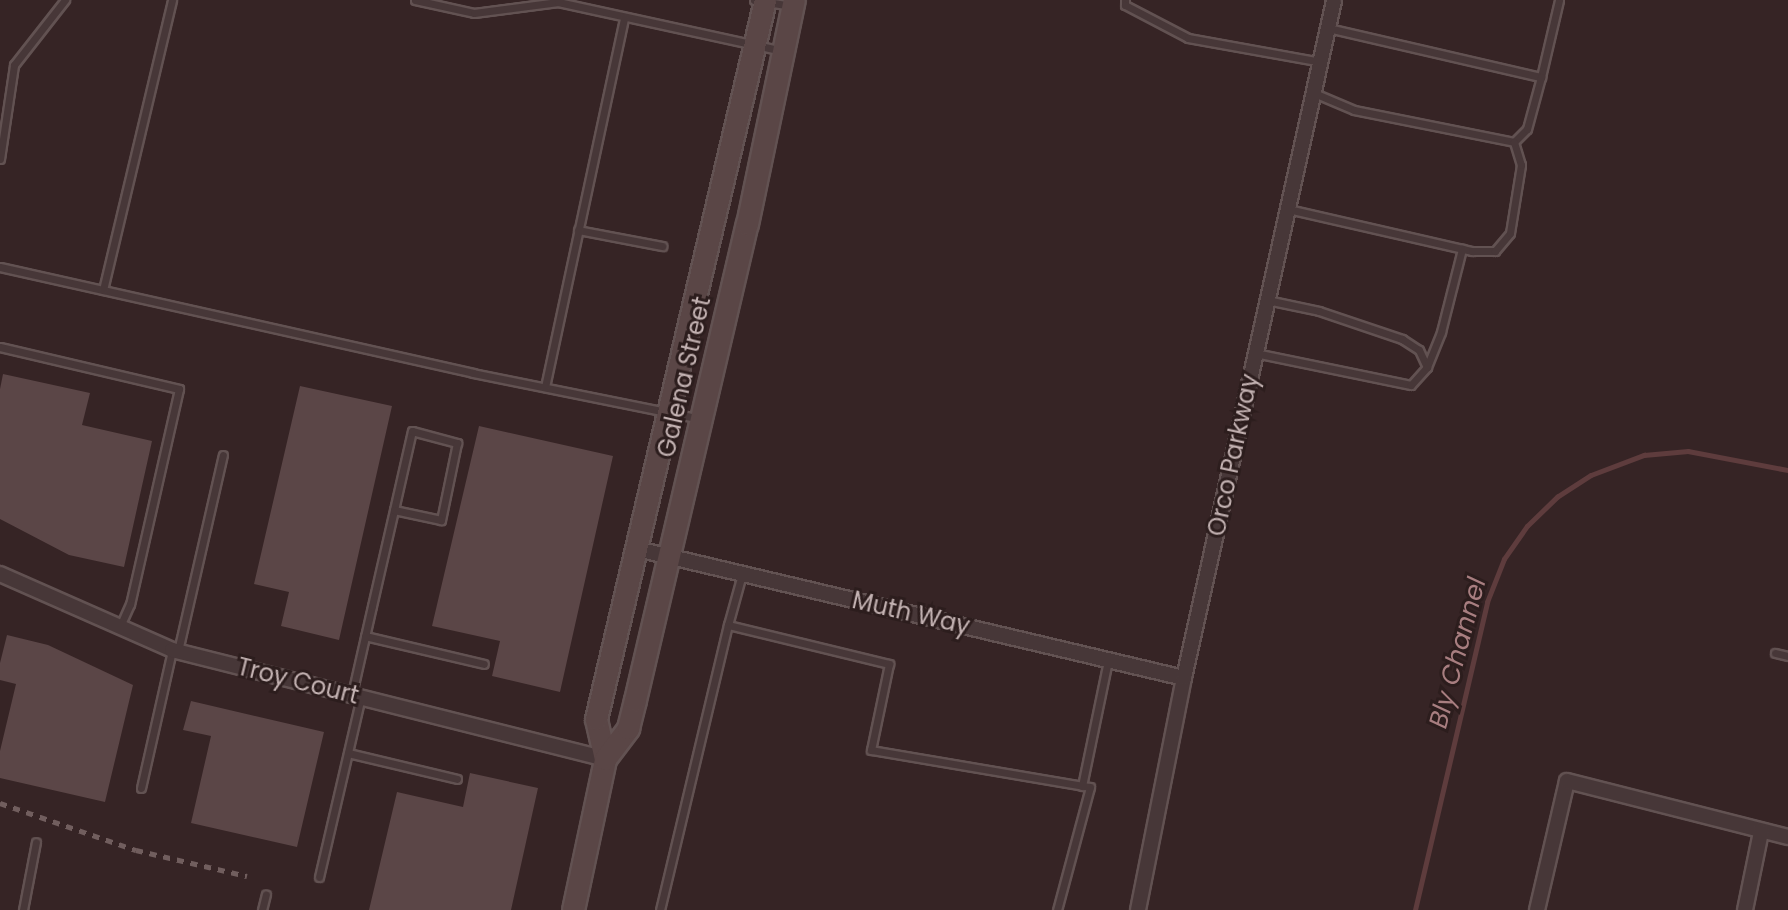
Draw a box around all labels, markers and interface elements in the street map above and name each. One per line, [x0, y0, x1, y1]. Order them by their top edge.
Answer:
street label: Galena Street [652, 294, 716, 460]
street label: Orco Parkway [1202, 371, 1264, 539]
water label: Bly Channel [1423, 574, 1493, 732]
street label: Muth Way [849, 586, 973, 640]
street label: Troy Court [234, 652, 362, 710]

